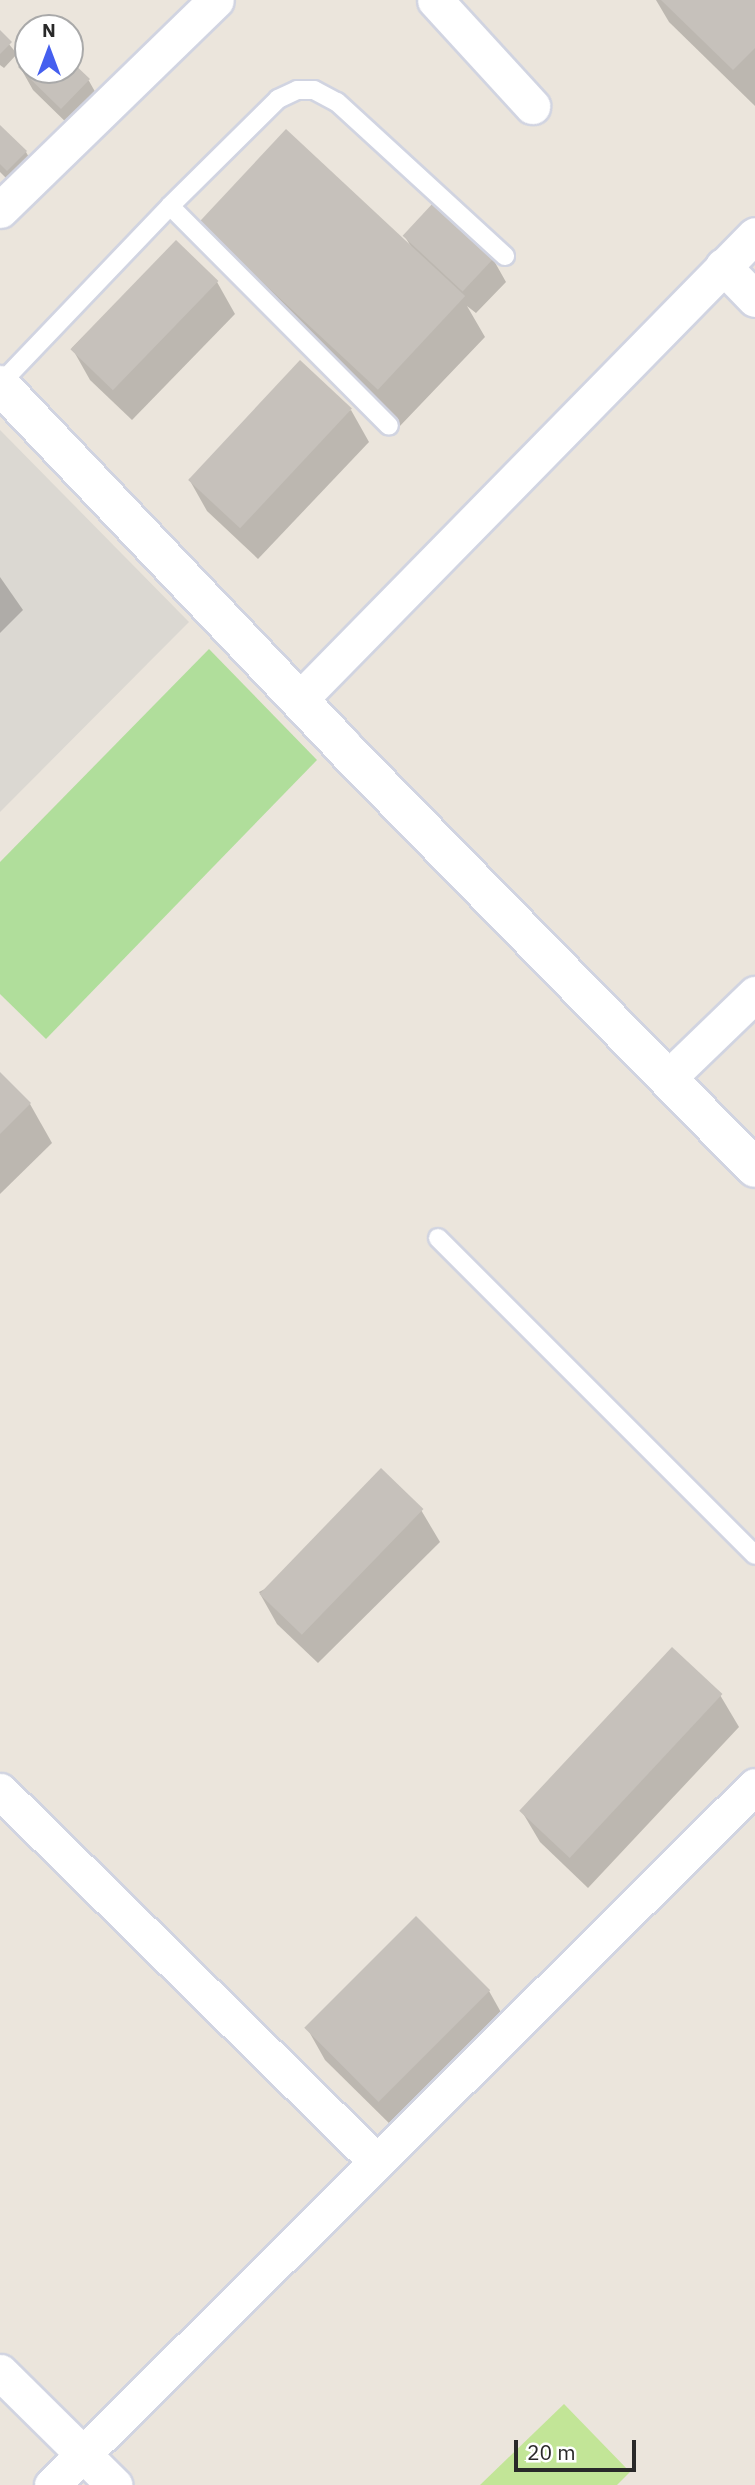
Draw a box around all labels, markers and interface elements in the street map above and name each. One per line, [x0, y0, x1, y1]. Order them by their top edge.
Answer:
north arrow [14, 14, 84, 84]
text: N [42, 18, 56, 42]
scale bar [517, 2426, 640, 2470]
text: 20 m [527, 2438, 576, 2466]

